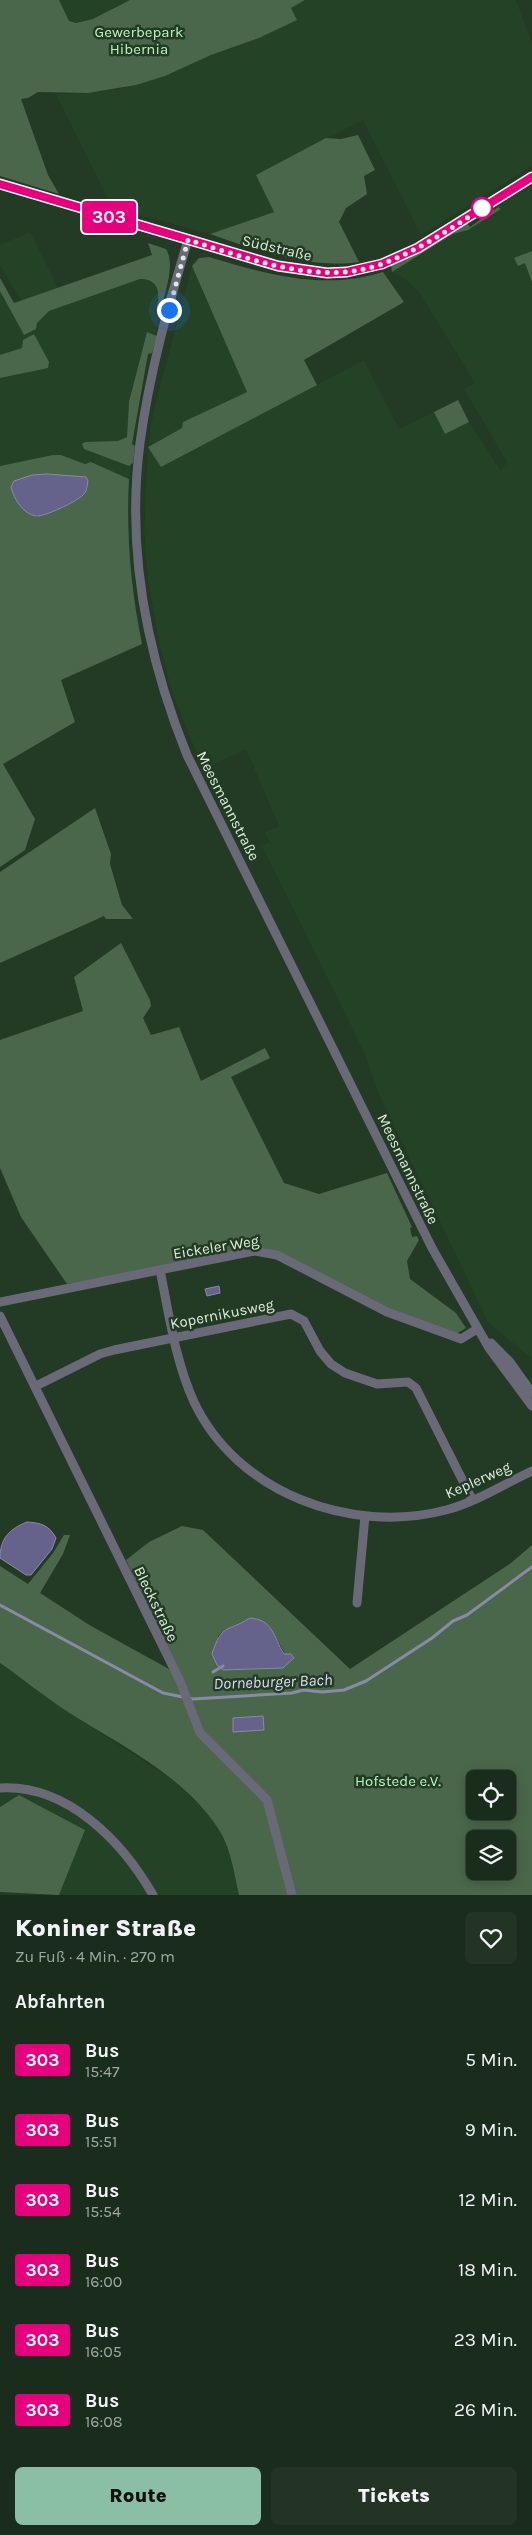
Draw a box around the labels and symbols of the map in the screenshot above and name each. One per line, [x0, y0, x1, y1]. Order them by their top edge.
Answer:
park label: Gewerbepark Hibernia [95, 23, 183, 58]
unlabelled marker [471, 197, 493, 219]
line badge: 303 [80, 201, 138, 233]
street label: Südstraße [240, 231, 314, 265]
your location [157, 298, 182, 323]
street label: Meesmannstraße [193, 748, 263, 864]
street label: Meesmannstraße [373, 1111, 443, 1227]
street label: Eickeler Weg [172, 1231, 261, 1263]
street label: Kopernikusweg [169, 1295, 276, 1333]
street label: Keplerweg [442, 1457, 514, 1502]
street label: Bleckstraße [130, 1563, 182, 1645]
water label: Dorneburger Bach [213, 1670, 333, 1693]
park label: Hofstede e.V. [355, 1772, 441, 1790]

